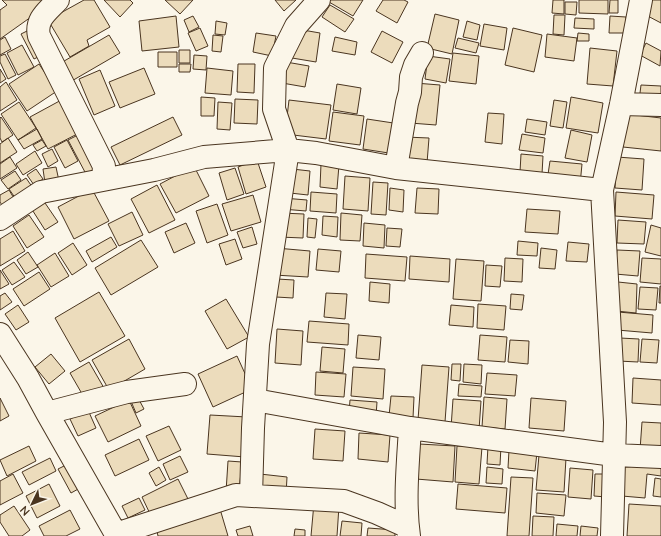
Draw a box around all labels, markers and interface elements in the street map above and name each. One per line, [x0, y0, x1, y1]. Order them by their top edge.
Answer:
north arrow [12, 484, 52, 524]
text: N [17, 503, 33, 519]

